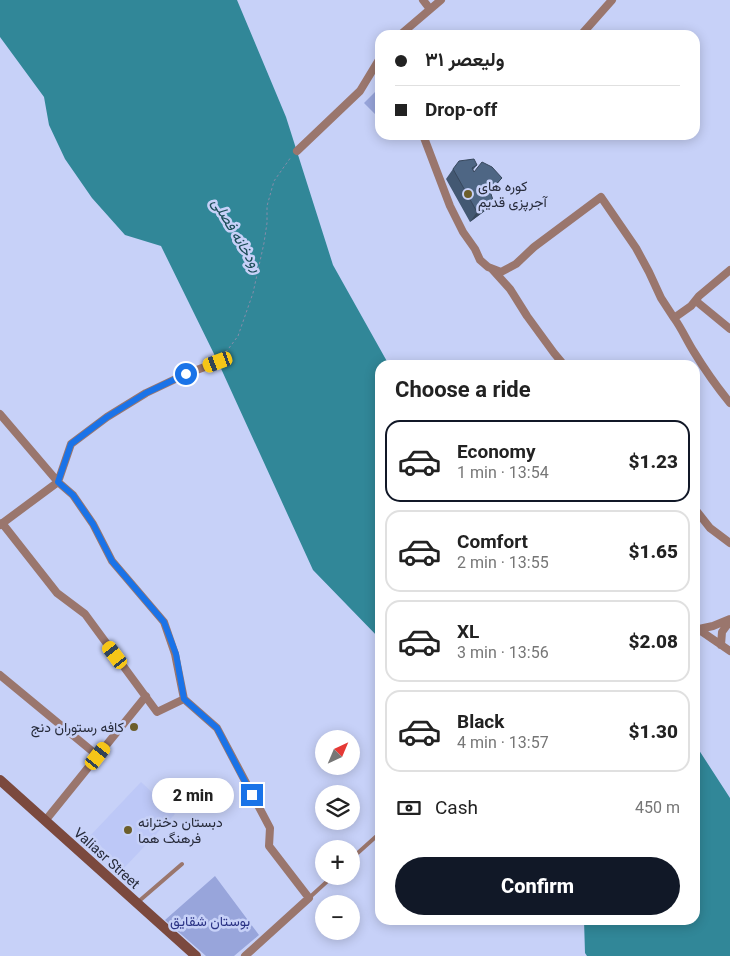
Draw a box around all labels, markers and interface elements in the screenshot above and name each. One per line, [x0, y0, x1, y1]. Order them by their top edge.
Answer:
text: ولیعصر ۳۱ [425, 48, 505, 71]
text: Drop-off [425, 98, 497, 121]
place label: کوره های آجرپزی قدیم [478, 178, 548, 212]
marker: کوره های آجرپزی قدیم [462, 188, 474, 200]
water label: رودخانه فصلی [208, 195, 266, 275]
car [201, 350, 234, 374]
route start [175, 363, 197, 385]
text: Choose a ride [395, 377, 531, 402]
icon: car [397, 439, 442, 484]
text: Economy [457, 440, 536, 463]
text: $1.23 [629, 450, 678, 473]
text: 1 min · 13:54 [457, 463, 549, 482]
icon: car [397, 529, 442, 574]
text: Comfort [457, 530, 528, 553]
text: $1.65 [629, 540, 678, 563]
text: 2 min · 13:55 [457, 553, 549, 572]
icon: car [397, 619, 442, 664]
text: XL [457, 620, 479, 643]
text: $2.08 [629, 630, 678, 653]
car [99, 639, 130, 671]
text: 3 min · 13:56 [457, 643, 549, 662]
icon: car [397, 709, 442, 754]
text: Black [457, 710, 504, 733]
place label: کافه رستوران دنج [31, 719, 124, 738]
text: $1.30 [629, 720, 678, 743]
marker: کافه رستوران دنج [128, 721, 140, 733]
north arrow [315, 730, 360, 775]
map controls [315, 730, 360, 940]
text: 4 min · 13:57 [457, 733, 549, 752]
car [82, 740, 113, 772]
callout: 2 min [152, 778, 234, 812]
route end [241, 784, 263, 806]
button: layers [315, 785, 360, 830]
text: 2 min [173, 786, 213, 805]
icon: cash [395, 794, 423, 822]
text: Cash [435, 796, 478, 819]
text: 450 m [635, 798, 680, 817]
place label: دبستان دخترانه فرهنگ هما [138, 814, 223, 847]
street label: Valiasr Street [71, 824, 144, 892]
marker: دبستان دخترانه فرهنگ هما [122, 824, 134, 836]
button: + [315, 840, 360, 885]
button: Confirm [395, 857, 680, 915]
button: − [315, 895, 360, 940]
park label: بوستان شقایق [170, 913, 250, 930]

